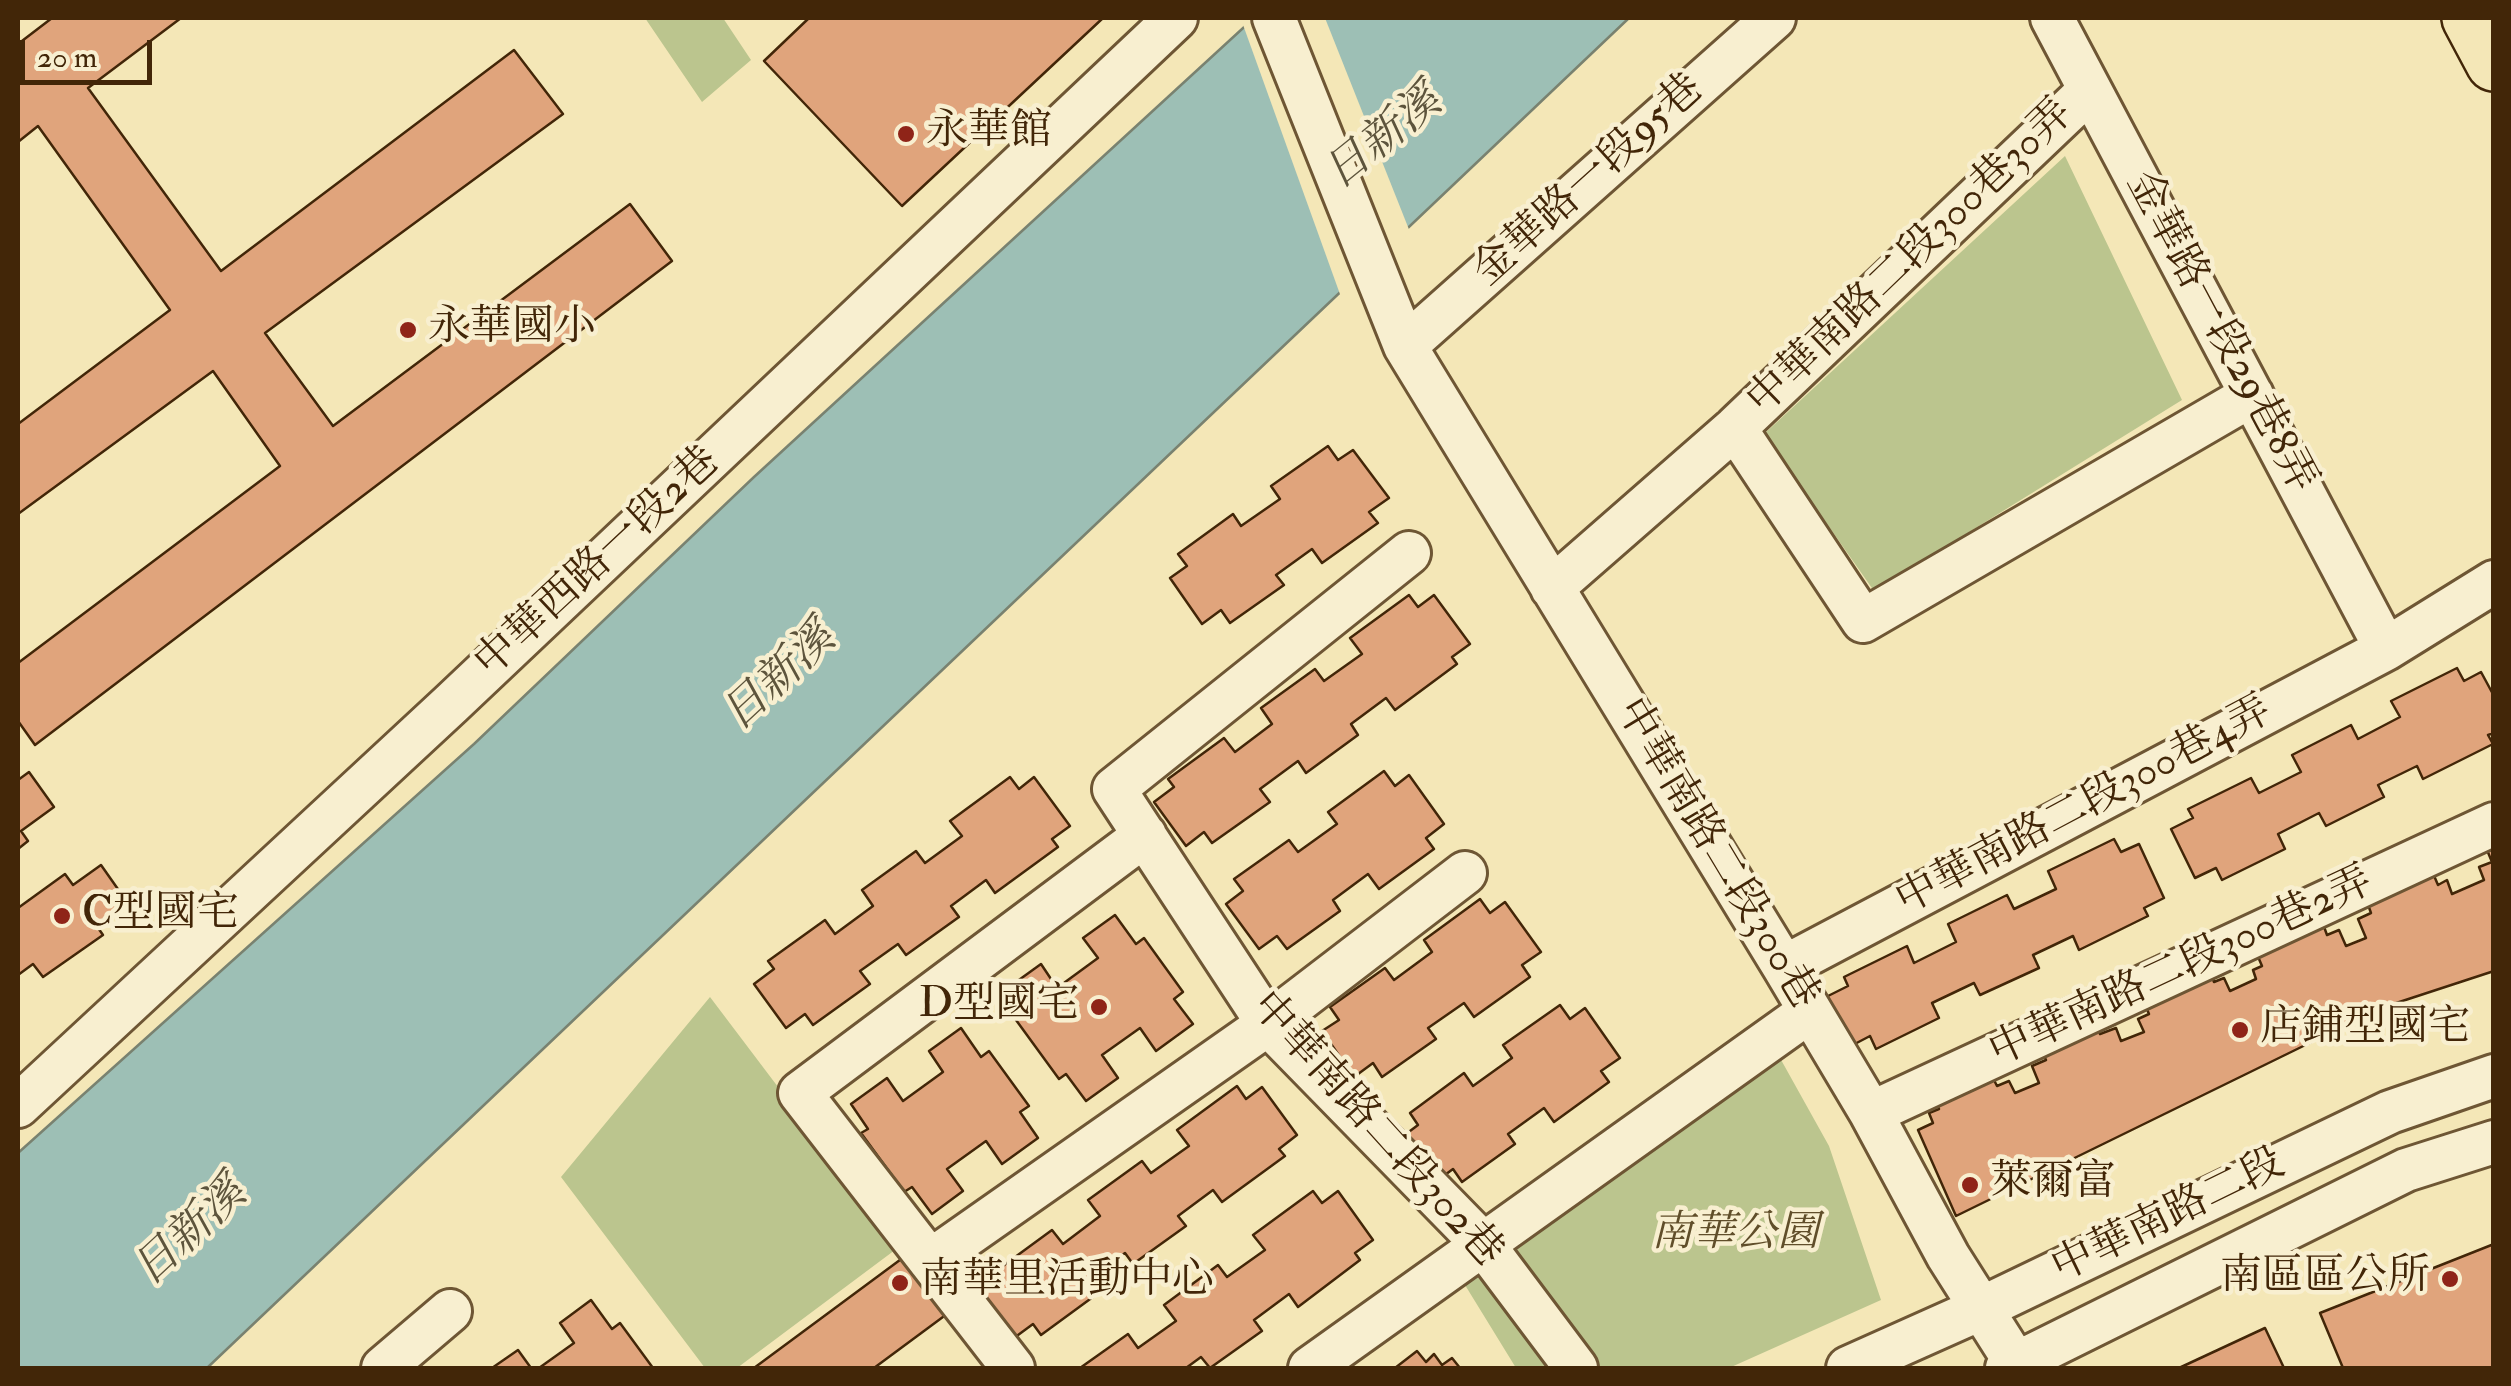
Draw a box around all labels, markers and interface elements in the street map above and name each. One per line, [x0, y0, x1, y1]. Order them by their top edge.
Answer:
scale bar [25, 20, 158, 82]
text: 20 m [37, 39, 97, 76]
street label: 金華路一段95巷 [1465, 66, 1715, 298]
water label: 日新溪 [1316, 77, 1454, 203]
street label: 中華南路二段300巷30弄 [1739, 91, 2085, 427]
place label: 永華館 [926, 109, 1052, 159]
marker: 永華館 [895, 123, 917, 145]
street label: 金華路一段29巷8弄 [2113, 164, 2325, 502]
place label: 永華國小 [428, 305, 596, 355]
marker: 永華國小 [397, 319, 419, 341]
street label: 中華西路一段2巷 [467, 438, 731, 690]
water label: 日新溪 [713, 613, 849, 745]
street label: 中華南路二段300巷4弄 [1889, 688, 2281, 928]
street label: 中華南路二段300巷 [1602, 691, 1828, 1019]
street label: 中華南路二段300巷2弄 [1983, 858, 2381, 1080]
place label: C型國宅 [82, 891, 239, 941]
marker: C型國宅 [51, 905, 73, 927]
place label: D型國宅 [919, 982, 1079, 1032]
street label: 中華南路二段302巷 [1238, 983, 1512, 1279]
marker: D型國宅 [1088, 996, 1110, 1018]
place label: 店鋪型國宅 [2260, 1005, 2470, 1055]
marker: 店鋪型國宅 [2229, 1019, 2251, 1041]
street label: 中華南路二段 [2045, 1140, 2293, 1296]
place label: 萊爾富 [1990, 1160, 2116, 1210]
water label: 日新溪 [124, 1168, 260, 1300]
marker: 萊爾富 [1959, 1174, 1981, 1196]
park label: 南華公園 [1651, 1211, 1819, 1261]
place label: 南區區公所 [2220, 1254, 2430, 1304]
place label: 南華里活動中心 [920, 1258, 1214, 1308]
marker: 南區區公所 [2439, 1268, 2461, 1290]
marker: 南華里活動中心 [889, 1272, 911, 1294]

